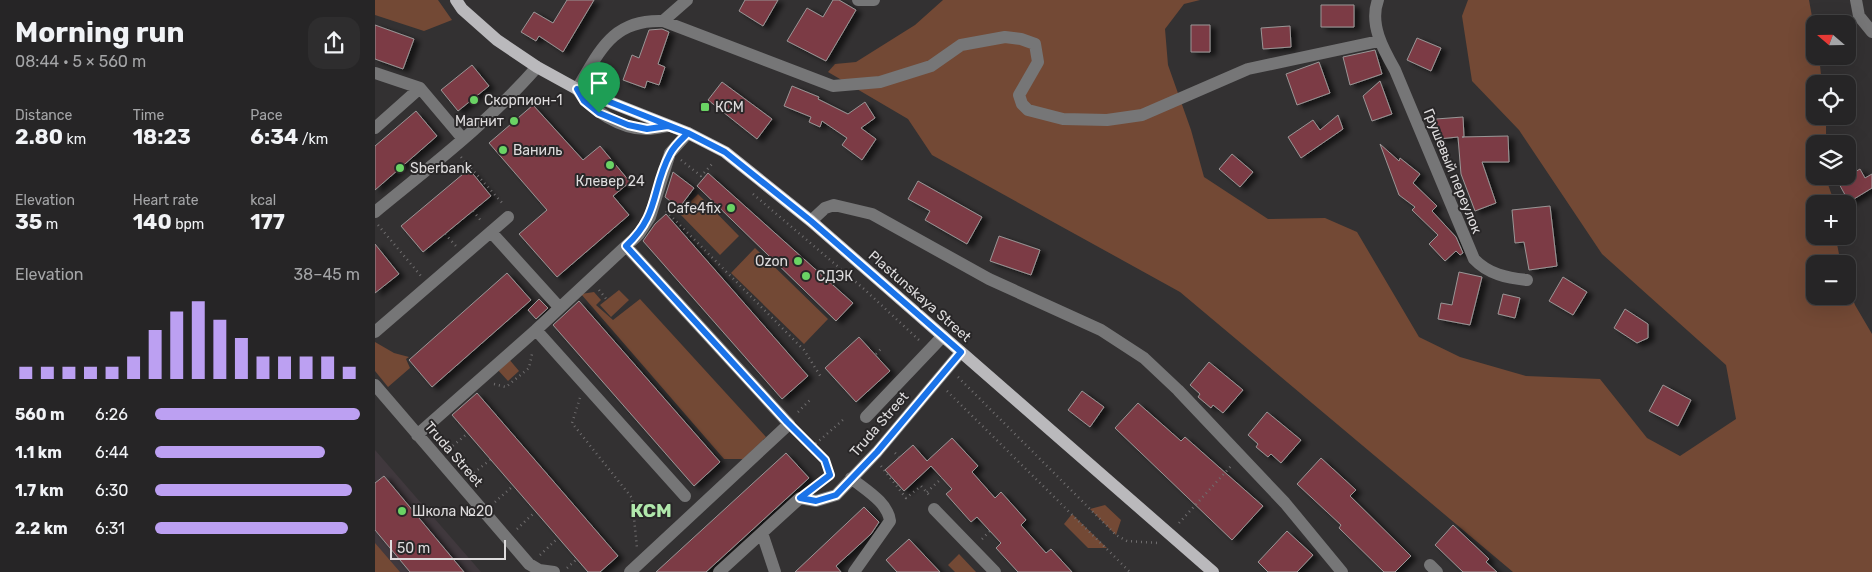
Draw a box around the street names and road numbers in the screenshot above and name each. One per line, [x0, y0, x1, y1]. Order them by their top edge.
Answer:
street label: Грушевый переулок [1420, 106, 1486, 237]
street label: Plastunskaya Street [865, 247, 975, 346]
street label: Truda Street [846, 388, 913, 460]
street label: Truda Street [421, 418, 487, 491]

